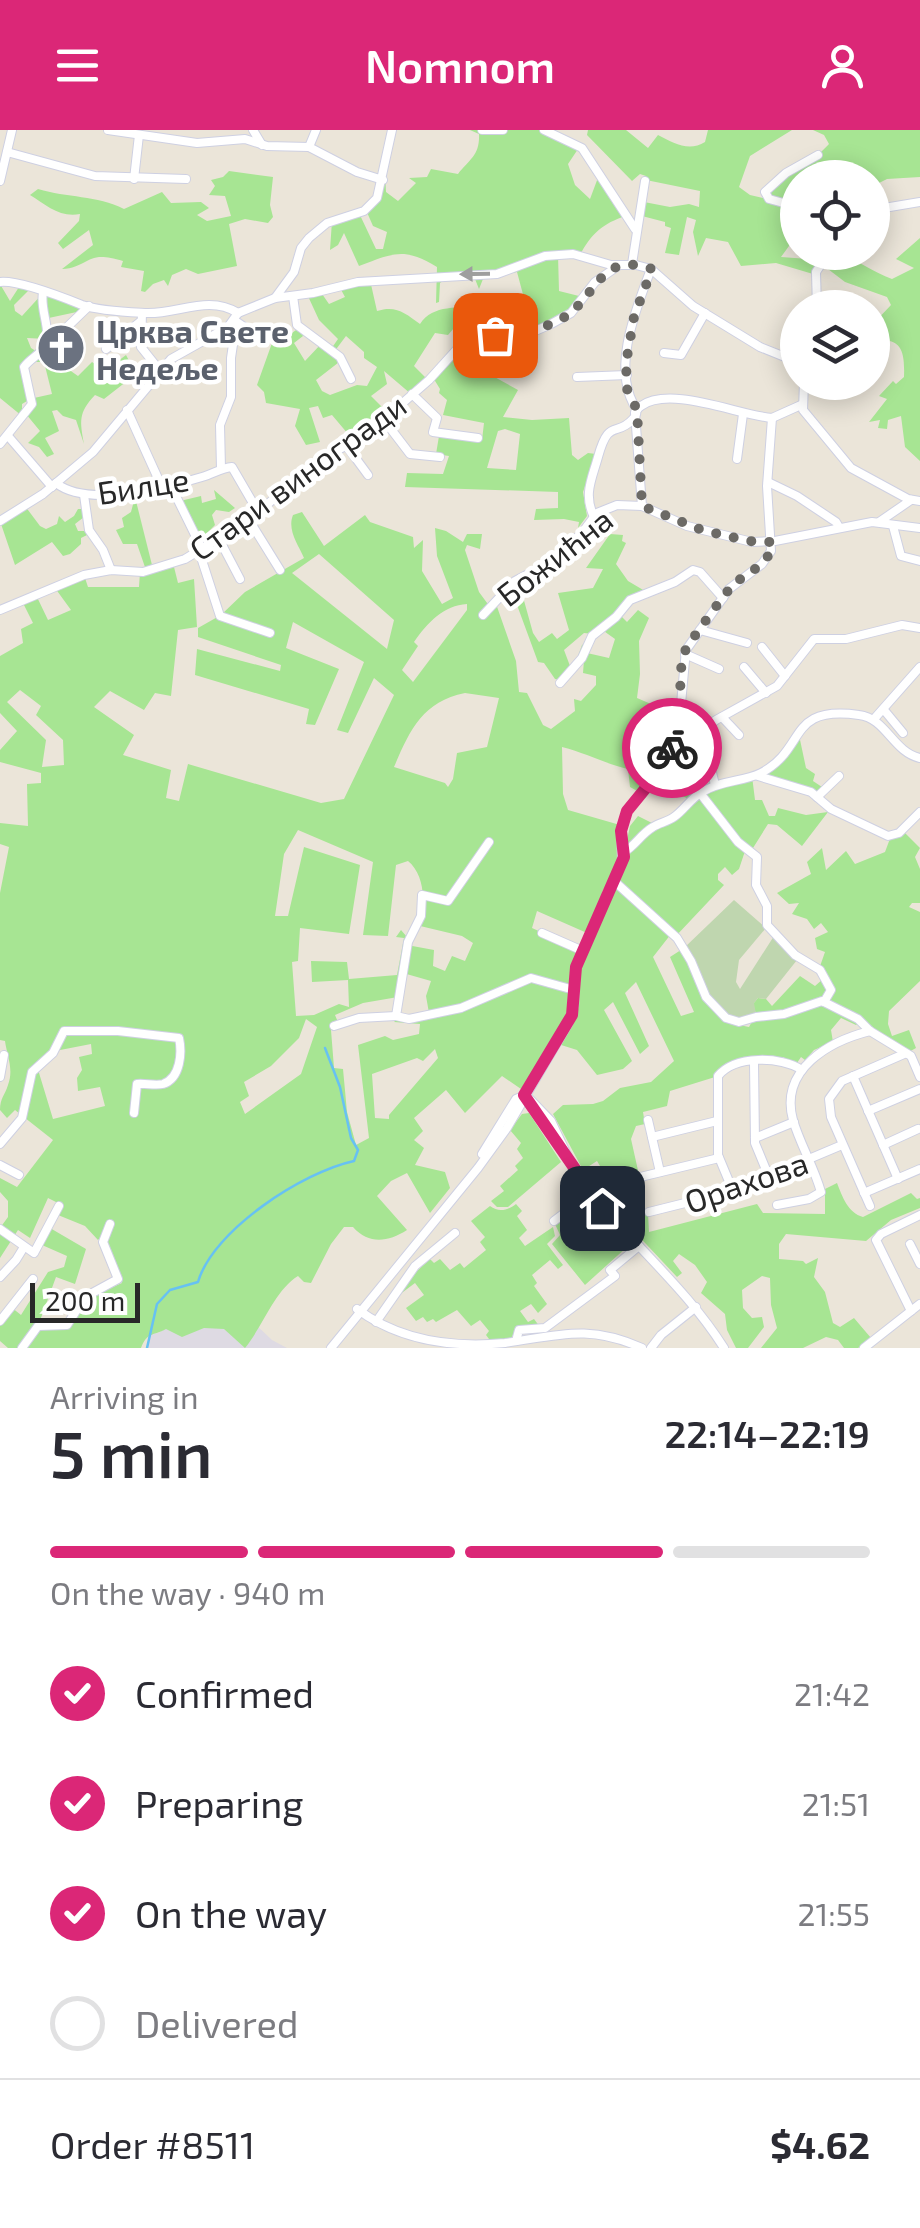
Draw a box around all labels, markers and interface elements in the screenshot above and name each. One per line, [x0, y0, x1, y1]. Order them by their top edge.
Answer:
icon: menu [50, 38, 105, 93]
text: Nomnom [365, 38, 555, 92]
icon: person [815, 38, 870, 93]
map controls [780, 160, 890, 400]
button: locate [780, 160, 890, 270]
one-way arrow [458, 267, 490, 283]
button: layers [780, 290, 890, 400]
pin [453, 293, 538, 378]
icon: bag [468, 308, 523, 363]
place label: Црква Свете Недеље [96, 311, 289, 386]
church icon: Црква Свете Недеље [35, 322, 87, 374]
street label: Стари виногради [181, 385, 413, 567]
street label: Билце [95, 459, 191, 511]
street label: Божићна [489, 499, 619, 613]
courier [622, 698, 722, 798]
icon: bike [645, 721, 700, 776]
street label: Орахова [679, 1142, 813, 1220]
pin [560, 1166, 645, 1251]
icon: home [575, 1181, 630, 1236]
scale bar [30, 1278, 140, 1322]
text: 200 m [45, 1283, 125, 1317]
text: Arriving in [50, 1377, 199, 1415]
text: 22:14–22:19 [664, 1410, 870, 1456]
text: 5 min [50, 1413, 213, 1491]
text: On the way · 940 m [50, 1573, 325, 1611]
icon: check [50, 1666, 105, 1721]
text: Confirmed [135, 1670, 314, 1716]
text: 21:42 [794, 1674, 870, 1712]
icon: check [50, 1776, 105, 1831]
text: Preparing [135, 1780, 303, 1826]
text: 21:51 [802, 1784, 870, 1822]
icon: check [50, 1886, 105, 1941]
text: On the way [135, 1890, 327, 1936]
text: 21:55 [797, 1894, 870, 1932]
text: Delivered [135, 2000, 299, 2046]
text: Order #8511 [50, 2121, 255, 2167]
text: $4.62 [770, 2121, 870, 2167]

